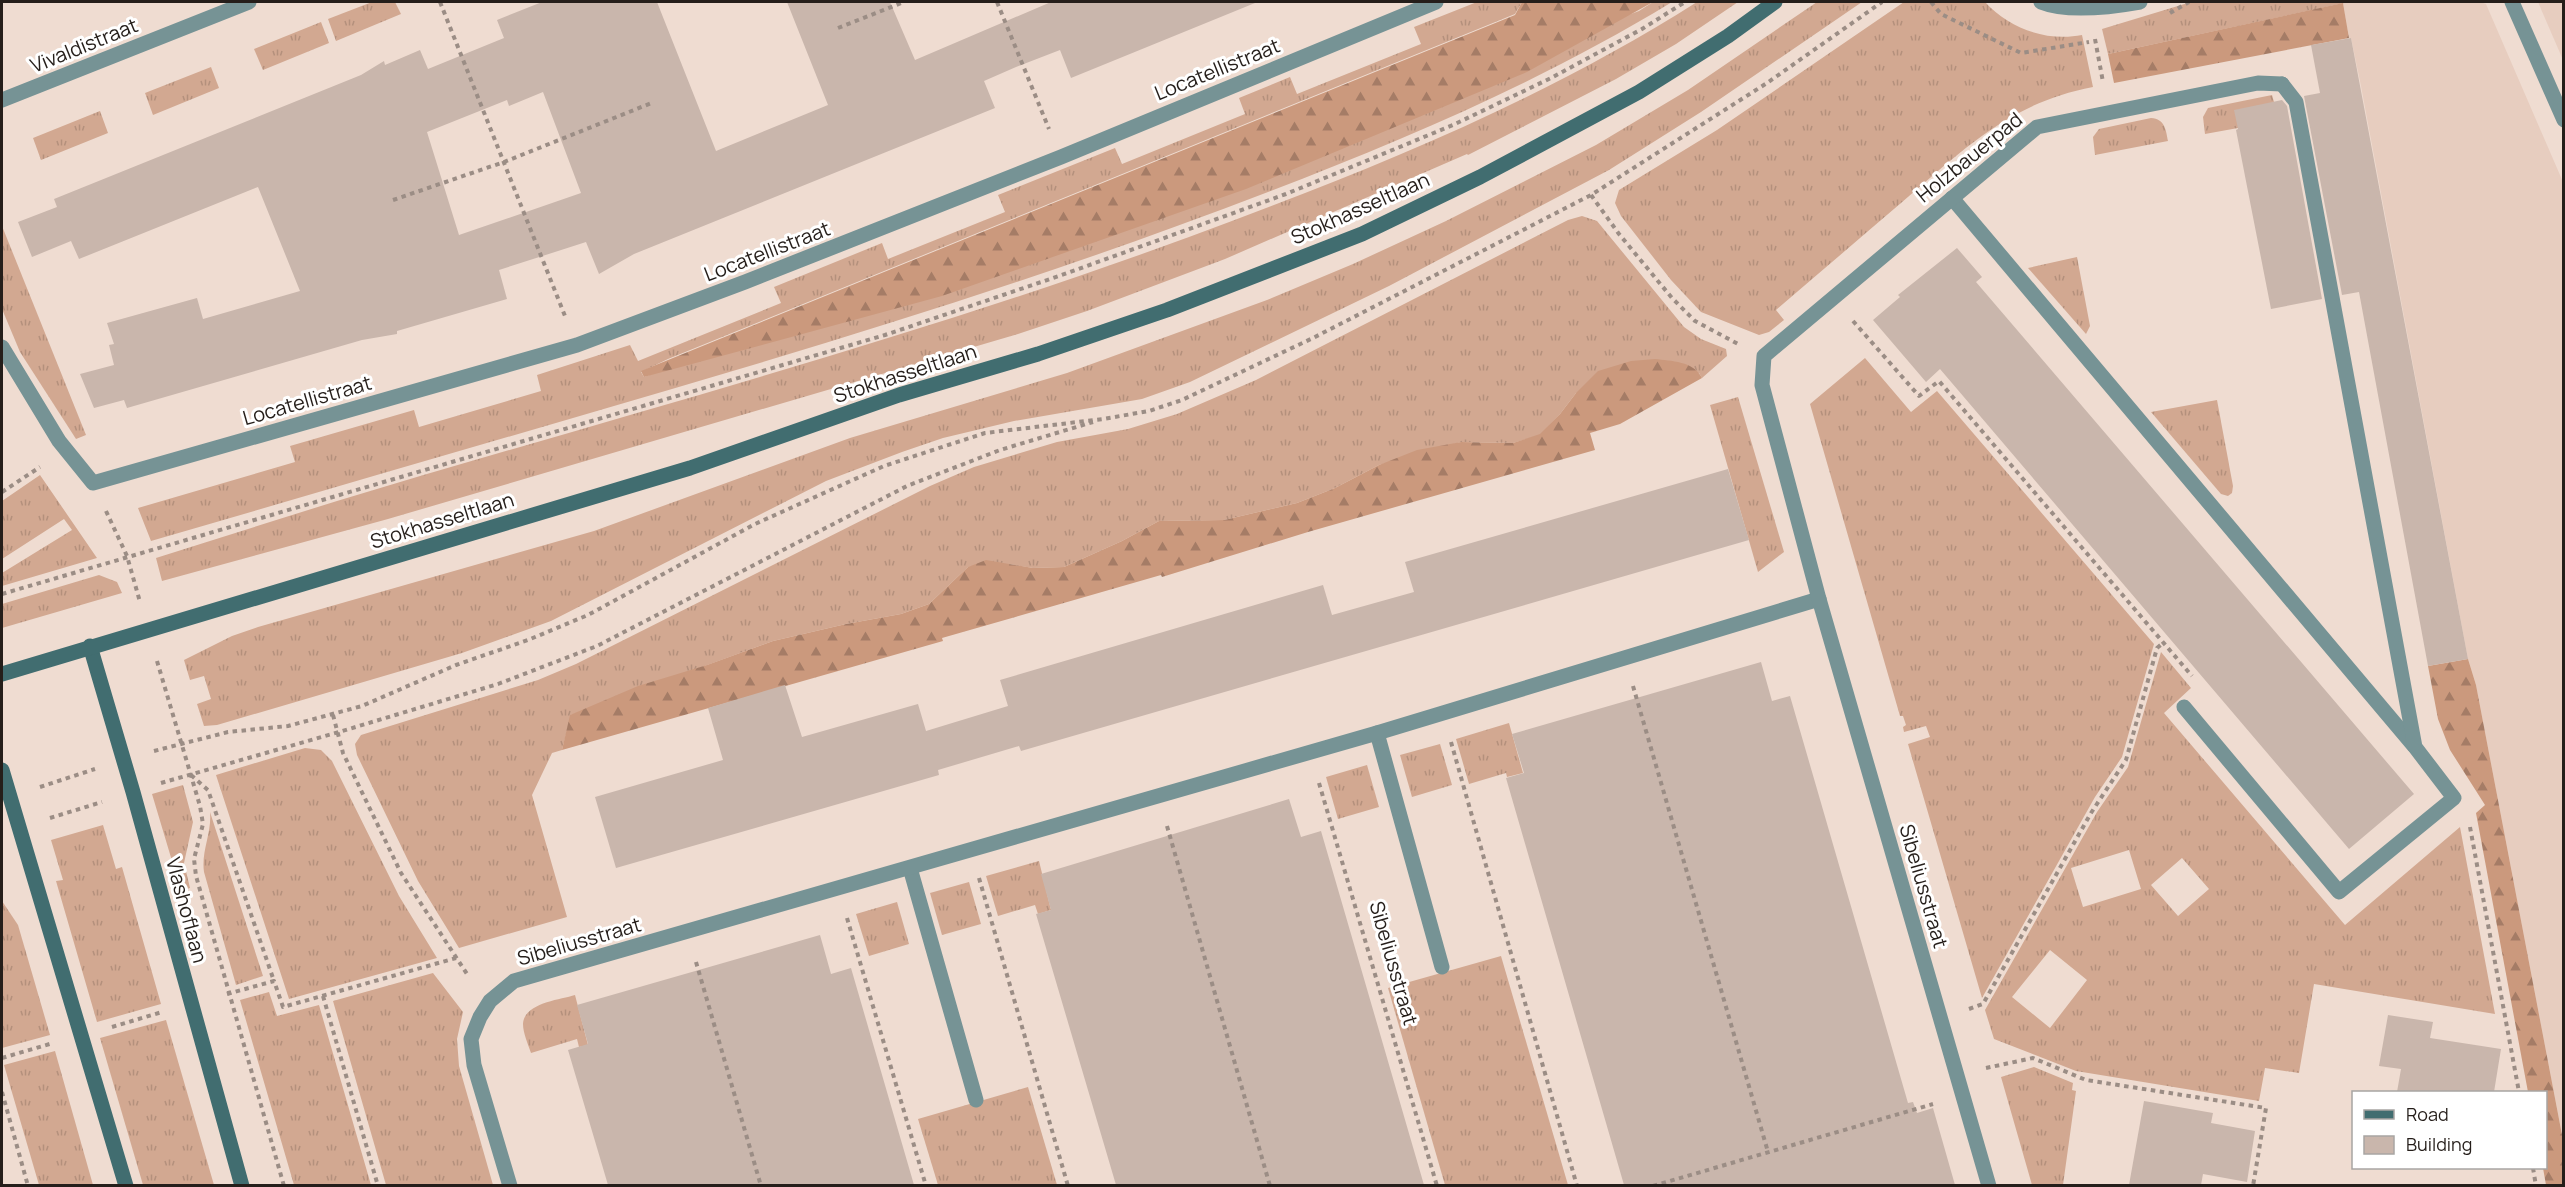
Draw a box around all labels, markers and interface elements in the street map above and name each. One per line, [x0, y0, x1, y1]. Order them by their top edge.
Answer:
street label: Vivaldistraat [26, 11, 142, 79]
street label: Locatellistraat [1150, 32, 1284, 106]
street label: Holzbauerpad [1910, 106, 2028, 208]
street label: Stokhasseltlaan [1287, 165, 1433, 251]
street label: Locatellistraat [700, 215, 834, 287]
street label: Stokhasseltlaan [830, 337, 980, 409]
street label: Locatellistraat [239, 369, 375, 431]
street label: Stokhasseltlaan [367, 485, 517, 555]
street label: Sibeliusstraat [1893, 821, 1955, 951]
street label: Vlashoflaan [160, 854, 214, 966]
street label: Sibeliusstraat [1363, 898, 1425, 1028]
street label: Sibeliusstraat [514, 910, 644, 972]
legend [2352, 1091, 2547, 1169]
text: Road [2406, 1102, 2449, 1126]
text: Building [2406, 1132, 2472, 1156]

